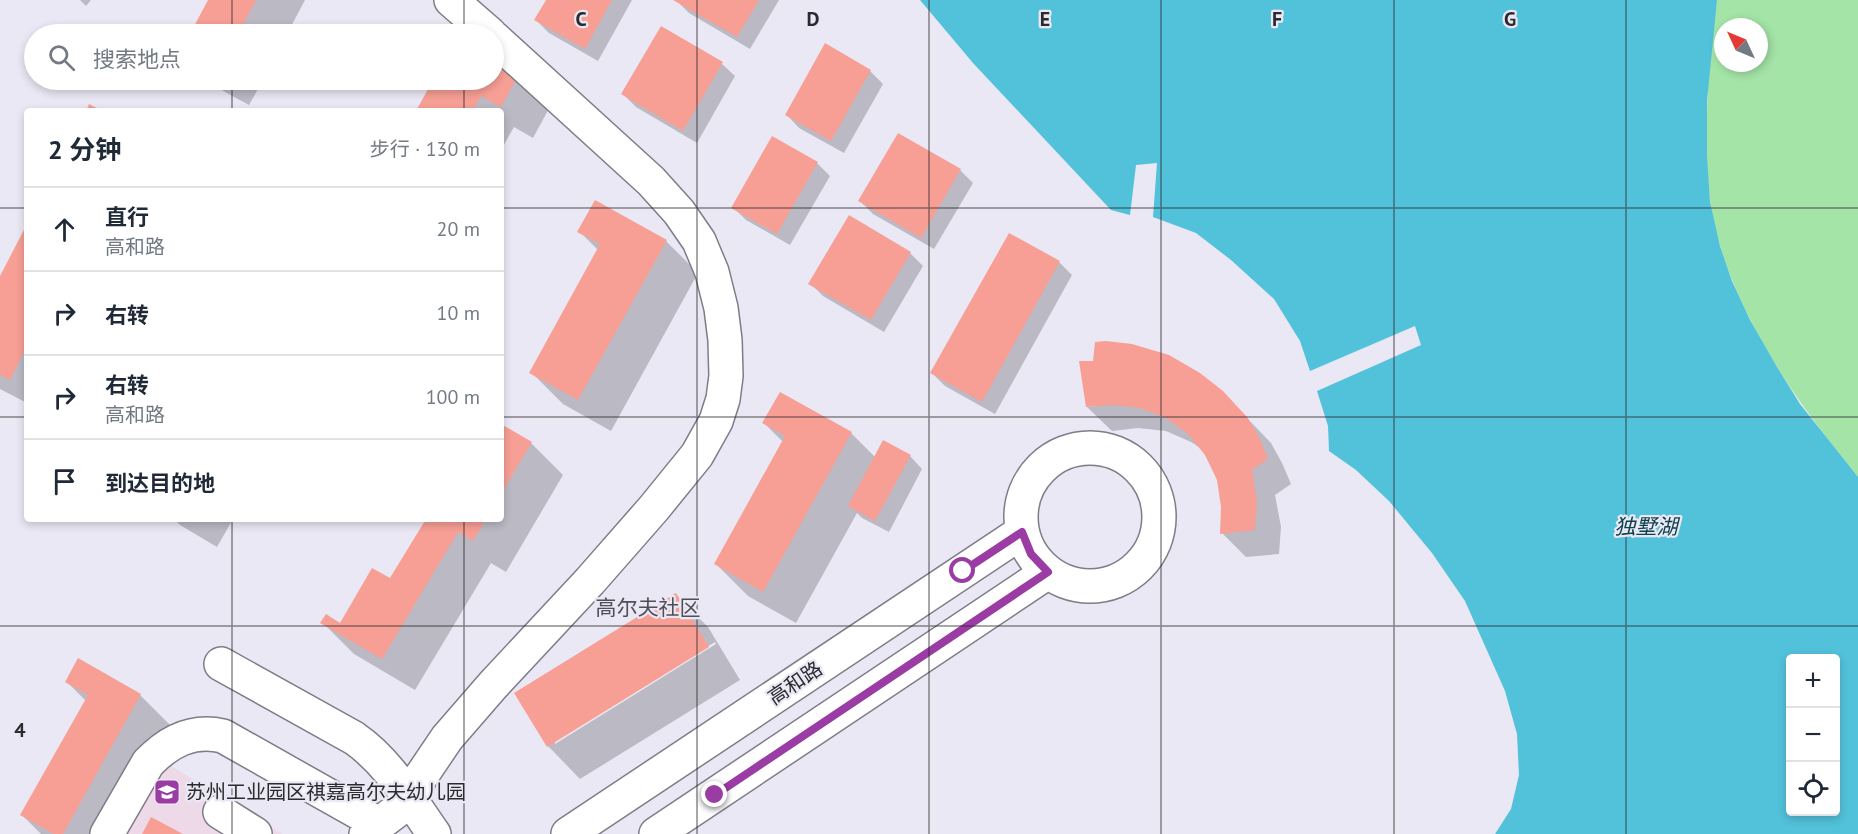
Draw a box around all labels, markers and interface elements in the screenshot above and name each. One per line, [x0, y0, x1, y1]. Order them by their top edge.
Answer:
text: C [575, 6, 587, 32]
text: D [807, 6, 820, 32]
text: E [1040, 6, 1050, 32]
text: F [1272, 6, 1282, 32]
text: G [1504, 6, 1516, 32]
north arrow [1714, 18, 1768, 72]
search box [24, 24, 504, 90]
icon: search [45, 41, 78, 74]
text: 搜索地点 [93, 45, 181, 73]
text: 2 分钟 [48, 133, 121, 166]
text: 步行 · 130 m [370, 136, 480, 162]
text: 直行 [105, 203, 149, 231]
icon: ahead [48, 213, 81, 246]
text: 20 m [437, 216, 480, 242]
text: 高和路 [105, 234, 165, 260]
icon: right [48, 297, 81, 330]
text: 10 m [437, 300, 480, 326]
text: 右转 [105, 301, 149, 329]
text: 右转 [105, 371, 149, 399]
icon: right [48, 381, 81, 414]
text: 100 m [426, 384, 480, 410]
text: 高和路 [105, 402, 165, 428]
icon: arrive [48, 465, 81, 498]
text: 到达目的地 [105, 469, 215, 497]
water label: 独墅湖 [1615, 513, 1680, 540]
route start [949, 557, 975, 583]
district label: 高尔夫社区 [596, 594, 701, 621]
map controls [1786, 654, 1840, 816]
button: + [1786, 654, 1840, 708]
street label: 高和路 [763, 655, 827, 711]
button: − [1786, 708, 1840, 762]
text: 4 [14, 717, 26, 743]
button: locate [1786, 762, 1840, 816]
school or university icon: 苏州工业园区祺嘉高尔夫幼儿园 [152, 777, 182, 807]
place label: 苏州工业园区祺嘉高尔夫幼儿园 [186, 779, 466, 805]
route end [701, 781, 727, 807]

